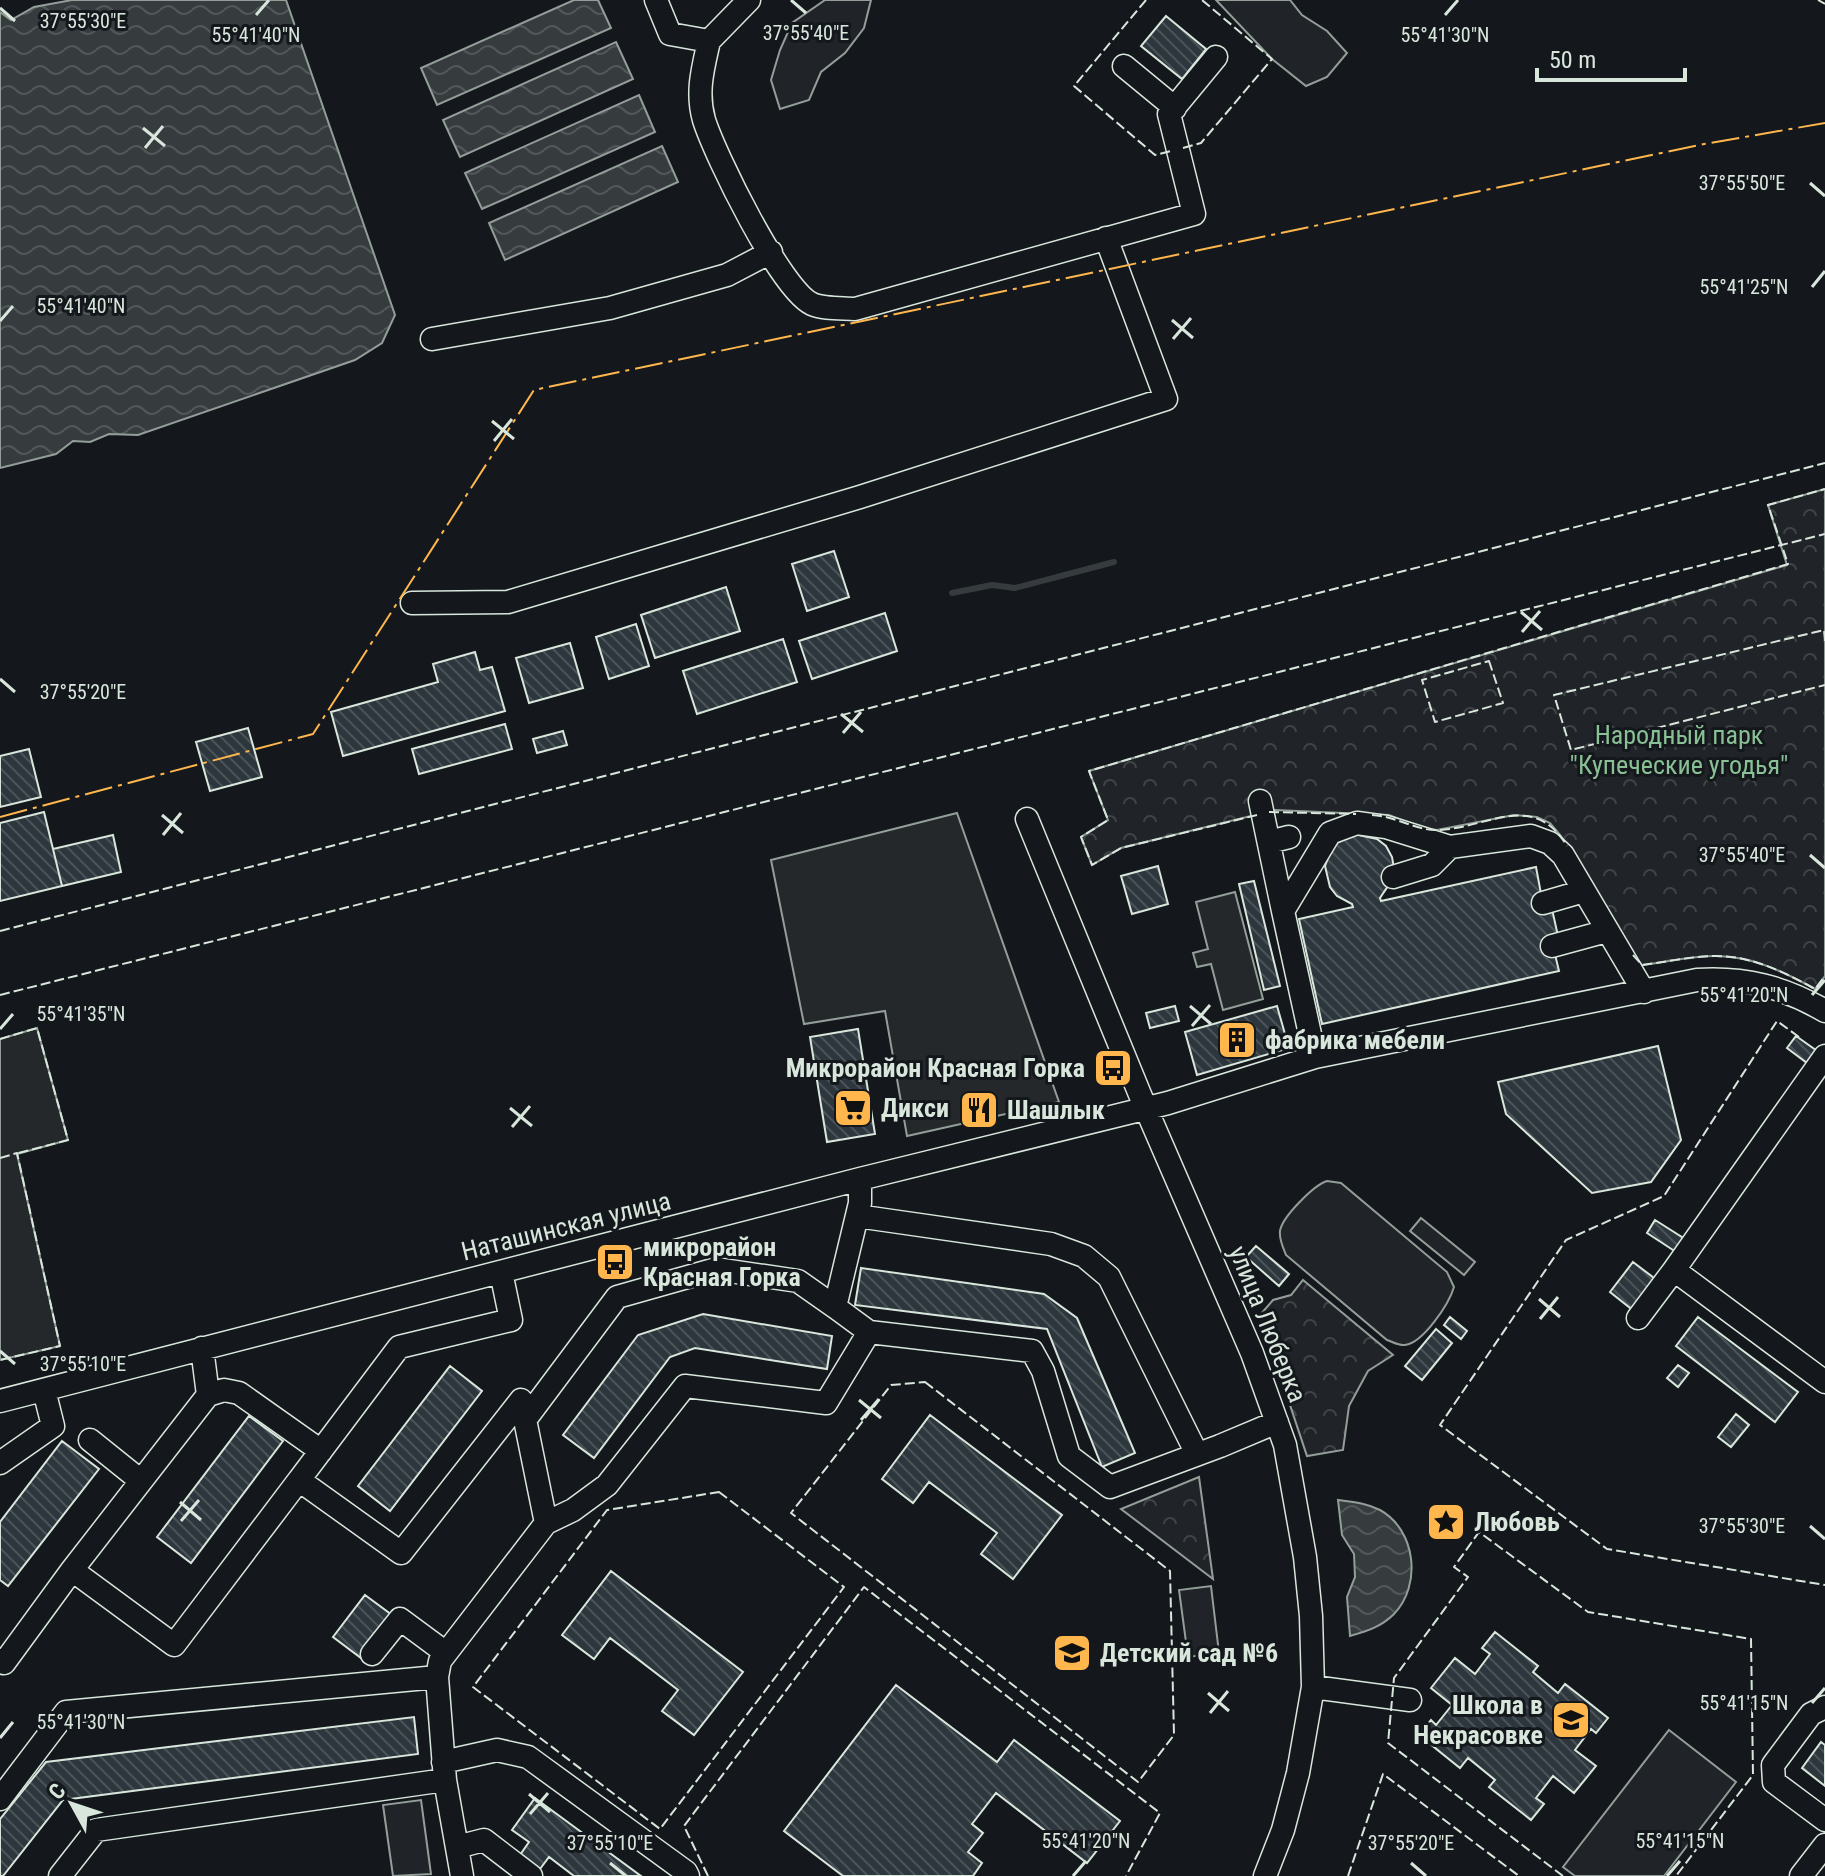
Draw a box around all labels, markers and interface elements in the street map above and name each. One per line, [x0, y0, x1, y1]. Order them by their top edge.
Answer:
text: 37°55'30"E [40, 9, 126, 33]
text: 37°55'40"E [763, 21, 849, 45]
text: 55°41'40"N [211, 23, 301, 47]
text: 55°41'30"N [1400, 23, 1490, 47]
scale bar [1537, 32, 1685, 82]
text: 50 m [1549, 46, 1596, 74]
text: 37°55'50"E [1699, 171, 1785, 195]
text: 55°41'25"N [1699, 275, 1789, 299]
text: 55°41'40"N [36, 294, 126, 318]
text: 37°55'20"E [40, 680, 126, 704]
park label: Народный парк "Купеческие угодья" [1570, 720, 1788, 780]
text: 37°55'40"E [1699, 843, 1785, 867]
text: 55°41'20"N [1699, 983, 1789, 1007]
text: 55°41'35"N [36, 1002, 126, 1026]
building icon: фабрика мебели [1216, 1019, 1258, 1061]
place label: фабрика мебели [1265, 1025, 1445, 1055]
bus stop icon: Микрорайон Красная Горка [1092, 1047, 1134, 1089]
place label: Микрорайон Красная Горка [786, 1053, 1085, 1083]
supermarket icon: Дикси [832, 1087, 874, 1129]
restaurant icon: Шашлык [958, 1089, 1000, 1131]
place label: Дикси [881, 1093, 949, 1123]
place label: Шашлык [1007, 1095, 1105, 1125]
street label: Наташинская улица [458, 1185, 674, 1267]
place label: микрорайон Красная Горка [643, 1232, 801, 1292]
bus stop icon: микрорайон Красная Горка [594, 1241, 636, 1283]
street label: улица Люберка [1223, 1242, 1313, 1406]
text: 37°55'10"E [40, 1352, 126, 1376]
place icon: Любовь [1425, 1501, 1467, 1543]
place label: Любовь [1474, 1507, 1560, 1537]
text: 37°55'30"E [1699, 1514, 1785, 1538]
school or university icon: Детский сад №6 [1051, 1632, 1093, 1674]
place label: Детский сад №6 [1100, 1638, 1278, 1668]
place label: Школа в Некрасовке [1413, 1690, 1543, 1750]
text: 55°41'15"N [1699, 1691, 1789, 1715]
school or university icon: Школа в Некрасовке [1550, 1699, 1592, 1741]
text: 55°41'30"N [36, 1710, 126, 1734]
north arrow [32, 1764, 112, 1844]
text: С [43, 1779, 71, 1804]
text: 55°41'20"N [1041, 1829, 1131, 1853]
text: 55°41'15"N [1635, 1829, 1725, 1853]
text: 37°55'10"E [567, 1831, 653, 1855]
text: 37°55'20"E [1368, 1831, 1454, 1855]

